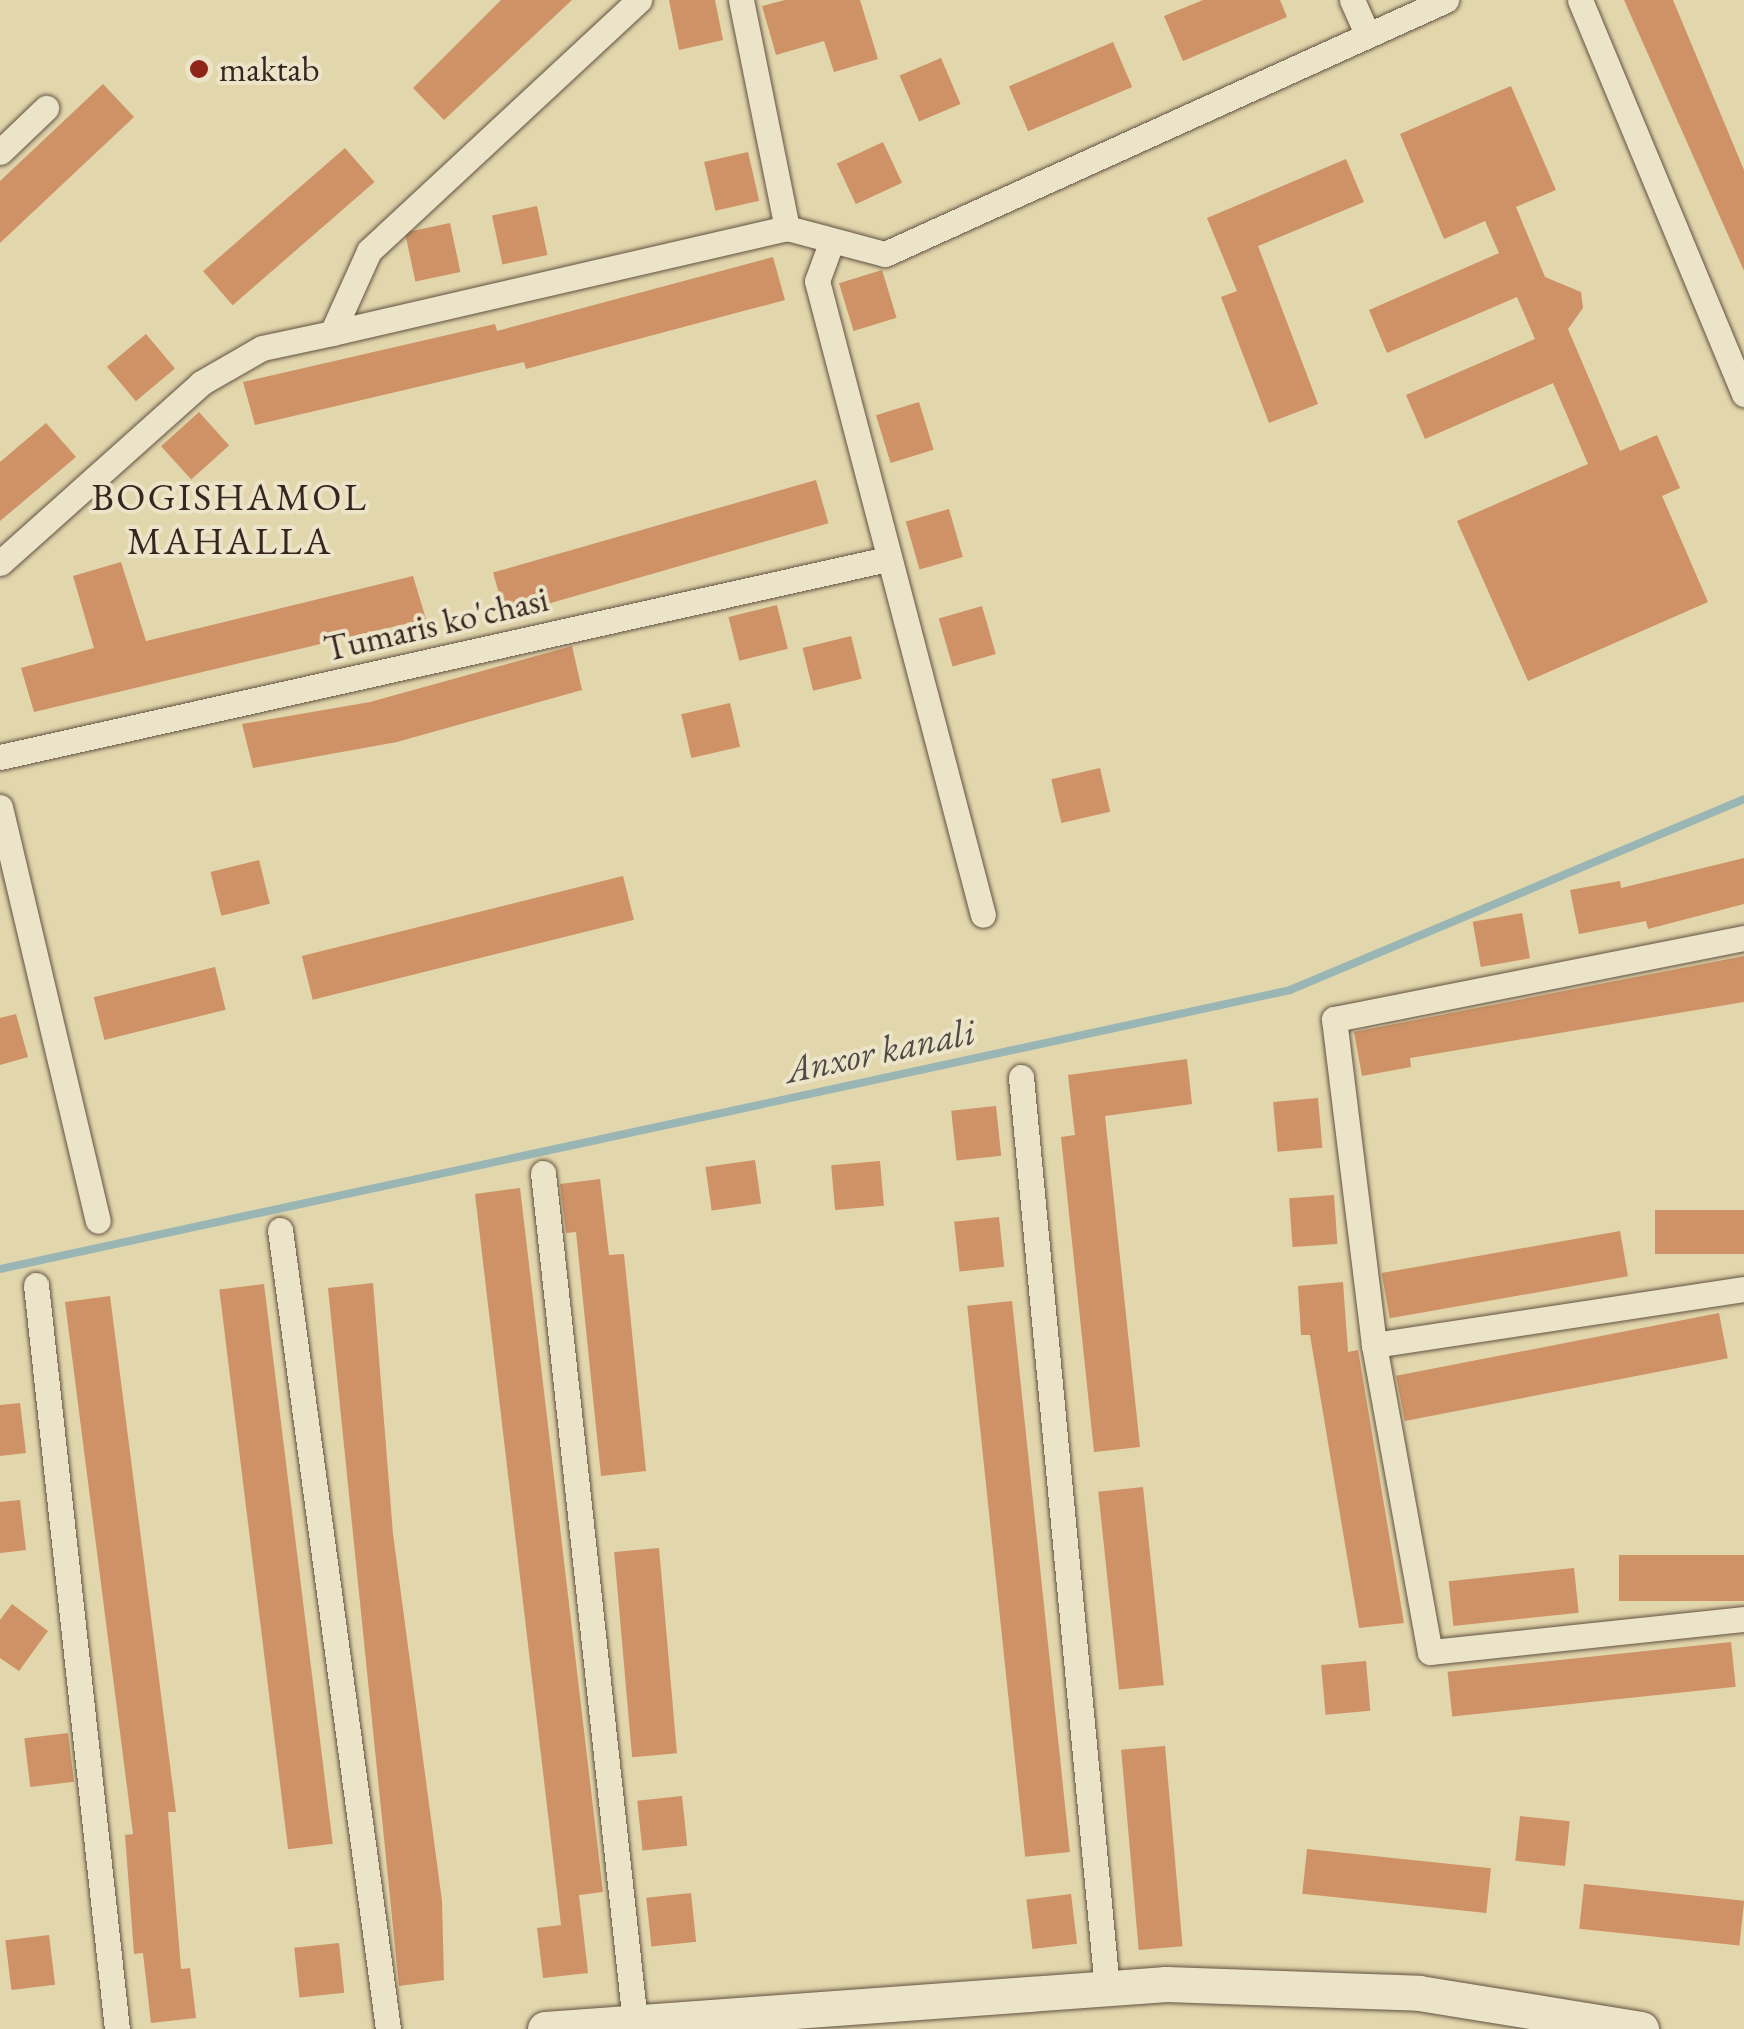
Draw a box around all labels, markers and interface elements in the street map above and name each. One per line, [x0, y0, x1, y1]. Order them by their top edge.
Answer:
place label: maktab [219, 48, 320, 90]
marker: maktab [188, 58, 210, 80]
district label: BOGISHAMOL MAHALLA [91, 474, 369, 564]
street label: Tumaris ko'chasi [320, 578, 552, 670]
water label: Anxor kanali [781, 1008, 979, 1092]

